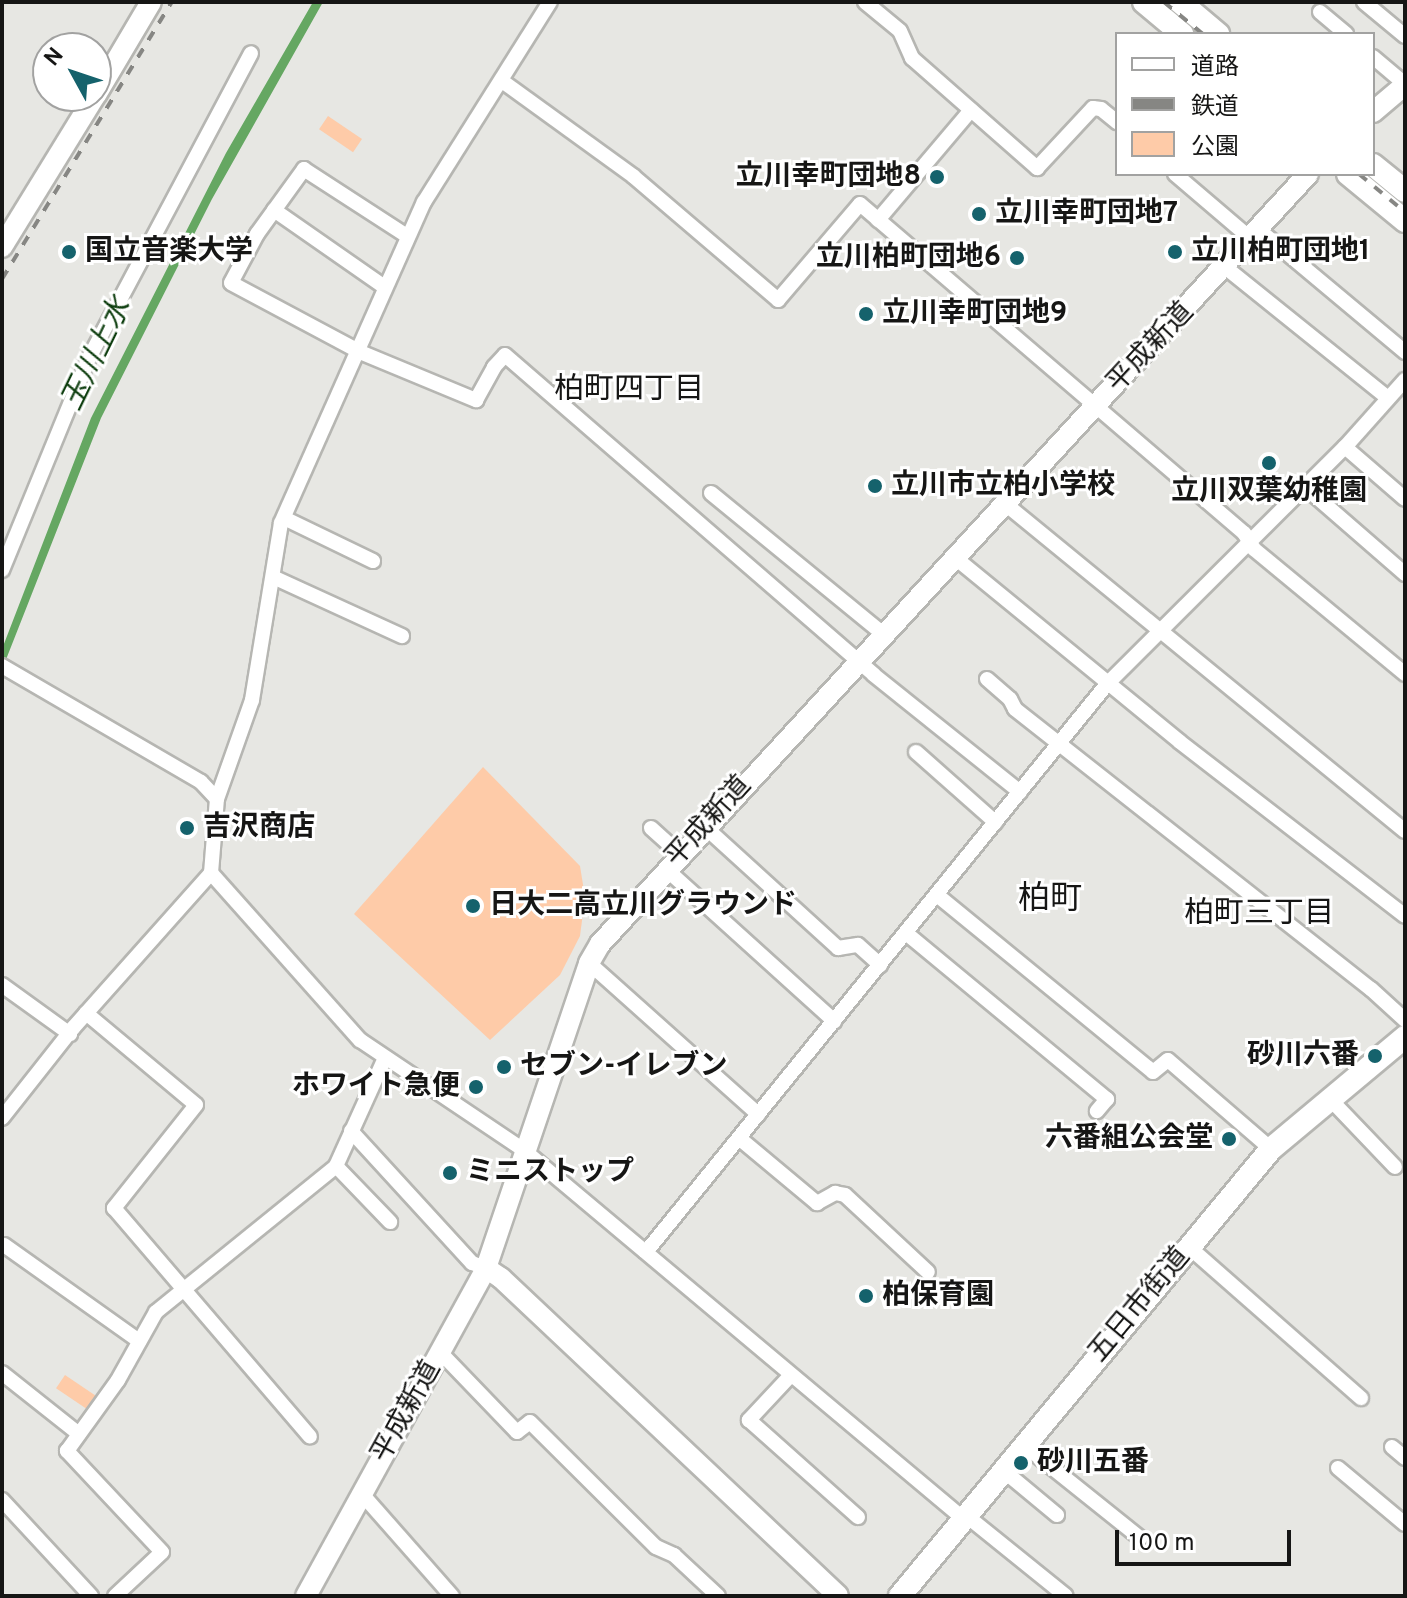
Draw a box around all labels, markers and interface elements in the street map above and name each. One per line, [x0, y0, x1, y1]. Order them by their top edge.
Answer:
north arrow [32, 32, 112, 112]
legend [1115, 32, 1375, 176]
text: N [39, 43, 70, 72]
text: 道路 [1191, 53, 1239, 83]
text: 鉄道 [1191, 93, 1239, 123]
text: 公園 [1191, 133, 1239, 163]
place label: 立川幸町団地8 [735, 160, 921, 194]
marker: 立川幸町団地8 [928, 168, 946, 186]
place label: 立川幸町団地7 [995, 197, 1178, 231]
marker: 立川幸町団地7 [970, 205, 988, 223]
place label: 国立音楽大学 [85, 235, 253, 269]
place label: 立川柏町団地1 [1191, 235, 1370, 269]
place label: 立川柏町団地6 [816, 241, 1001, 275]
marker: 国立音楽大学 [60, 243, 78, 261]
marker: 立川柏町団地1 [1166, 243, 1184, 261]
marker: 立川柏町団地6 [1008, 249, 1026, 267]
water label: 玉川上水 [56, 293, 140, 417]
street label: 平成新道 [1101, 296, 1201, 400]
place label: 立川幸町団地9 [882, 297, 1067, 331]
marker: 立川幸町団地9 [857, 305, 875, 323]
district label: 柏町四丁目 [554, 373, 704, 409]
marker: 立川双葉幼稚園 [1260, 454, 1278, 472]
place label: 立川市立柏小学校 [891, 469, 1115, 503]
place label: 立川双葉幼稚園 [1171, 475, 1367, 509]
marker: 立川市立柏小学校 [866, 477, 884, 495]
street label: 平成新道 [659, 769, 759, 875]
place label: 吉沢商店 [203, 811, 315, 845]
marker: 吉沢商店 [178, 819, 196, 837]
district label: 柏町 [1018, 881, 1082, 919]
place label: 日大二高立川グラウンド [489, 889, 797, 923]
marker: 日大二高立川グラウンド [464, 897, 482, 915]
district label: 柏町三丁目 [1184, 897, 1334, 933]
place label: 砂川六番 [1247, 1039, 1359, 1073]
marker: 砂川六番 [1366, 1047, 1384, 1065]
place label: セブン-イレブン [520, 1050, 728, 1084]
marker: セブン-イレブン [495, 1058, 513, 1076]
place label: ホワイト急便 [292, 1070, 460, 1104]
marker: ホワイト急便 [467, 1078, 485, 1096]
place label: 六番組公会堂 [1045, 1122, 1213, 1156]
marker: 六番組公会堂 [1220, 1130, 1238, 1148]
place label: ミニストップ [466, 1156, 634, 1190]
marker: ミニストップ [441, 1164, 459, 1182]
street label: 五日市街道 [1082, 1241, 1198, 1369]
place label: 柏保育園 [882, 1279, 994, 1313]
marker: 柏保育園 [857, 1287, 875, 1305]
street label: 平成新道 [365, 1355, 449, 1469]
place label: 砂川五番 [1037, 1446, 1149, 1480]
marker: 砂川五番 [1012, 1454, 1030, 1472]
scale bar [1119, 1514, 1295, 1564]
text: 100 m [1129, 1529, 1195, 1559]

